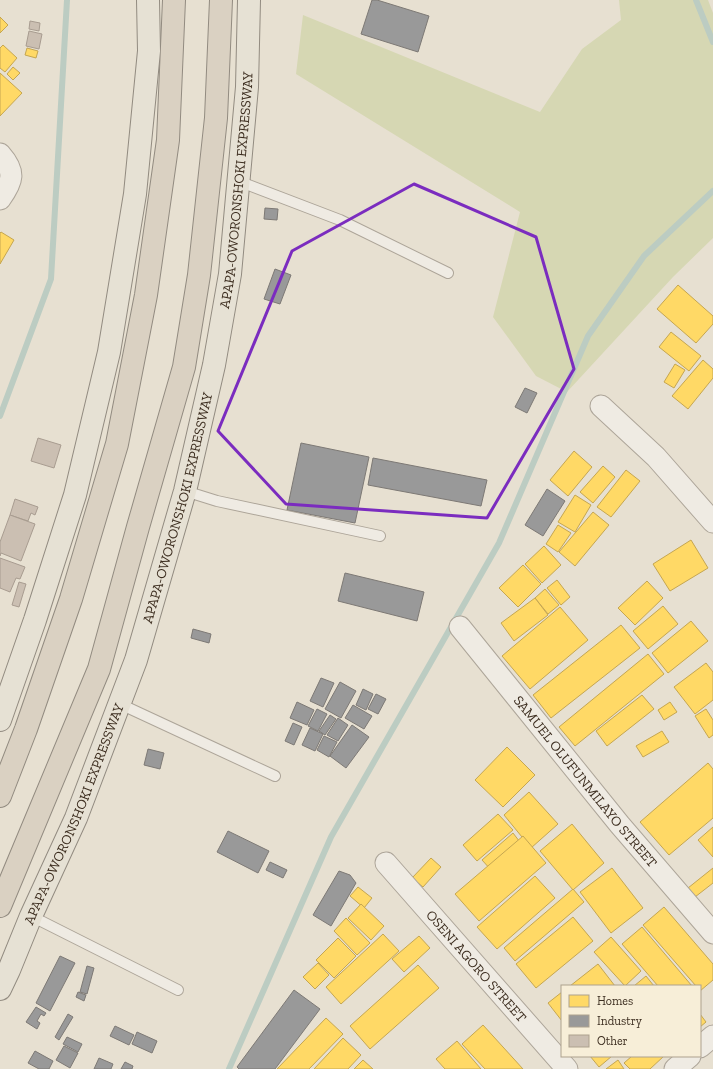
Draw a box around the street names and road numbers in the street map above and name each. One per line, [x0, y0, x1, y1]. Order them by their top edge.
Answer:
street label: APAPA-OWORONSHOKI EXPRESSWAY [216, 71, 256, 310]
street label: APAPA-OWORONSHOKI EXPRESSWAY [139, 390, 217, 625]
street label: SAMUEL OLUFUNMILAYO STREET [510, 692, 661, 871]
street label: APAPA-OWORONSHOKI EXPRESSWAY [20, 701, 128, 927]
street label: OSENI AGORO STREET [422, 907, 530, 1026]

